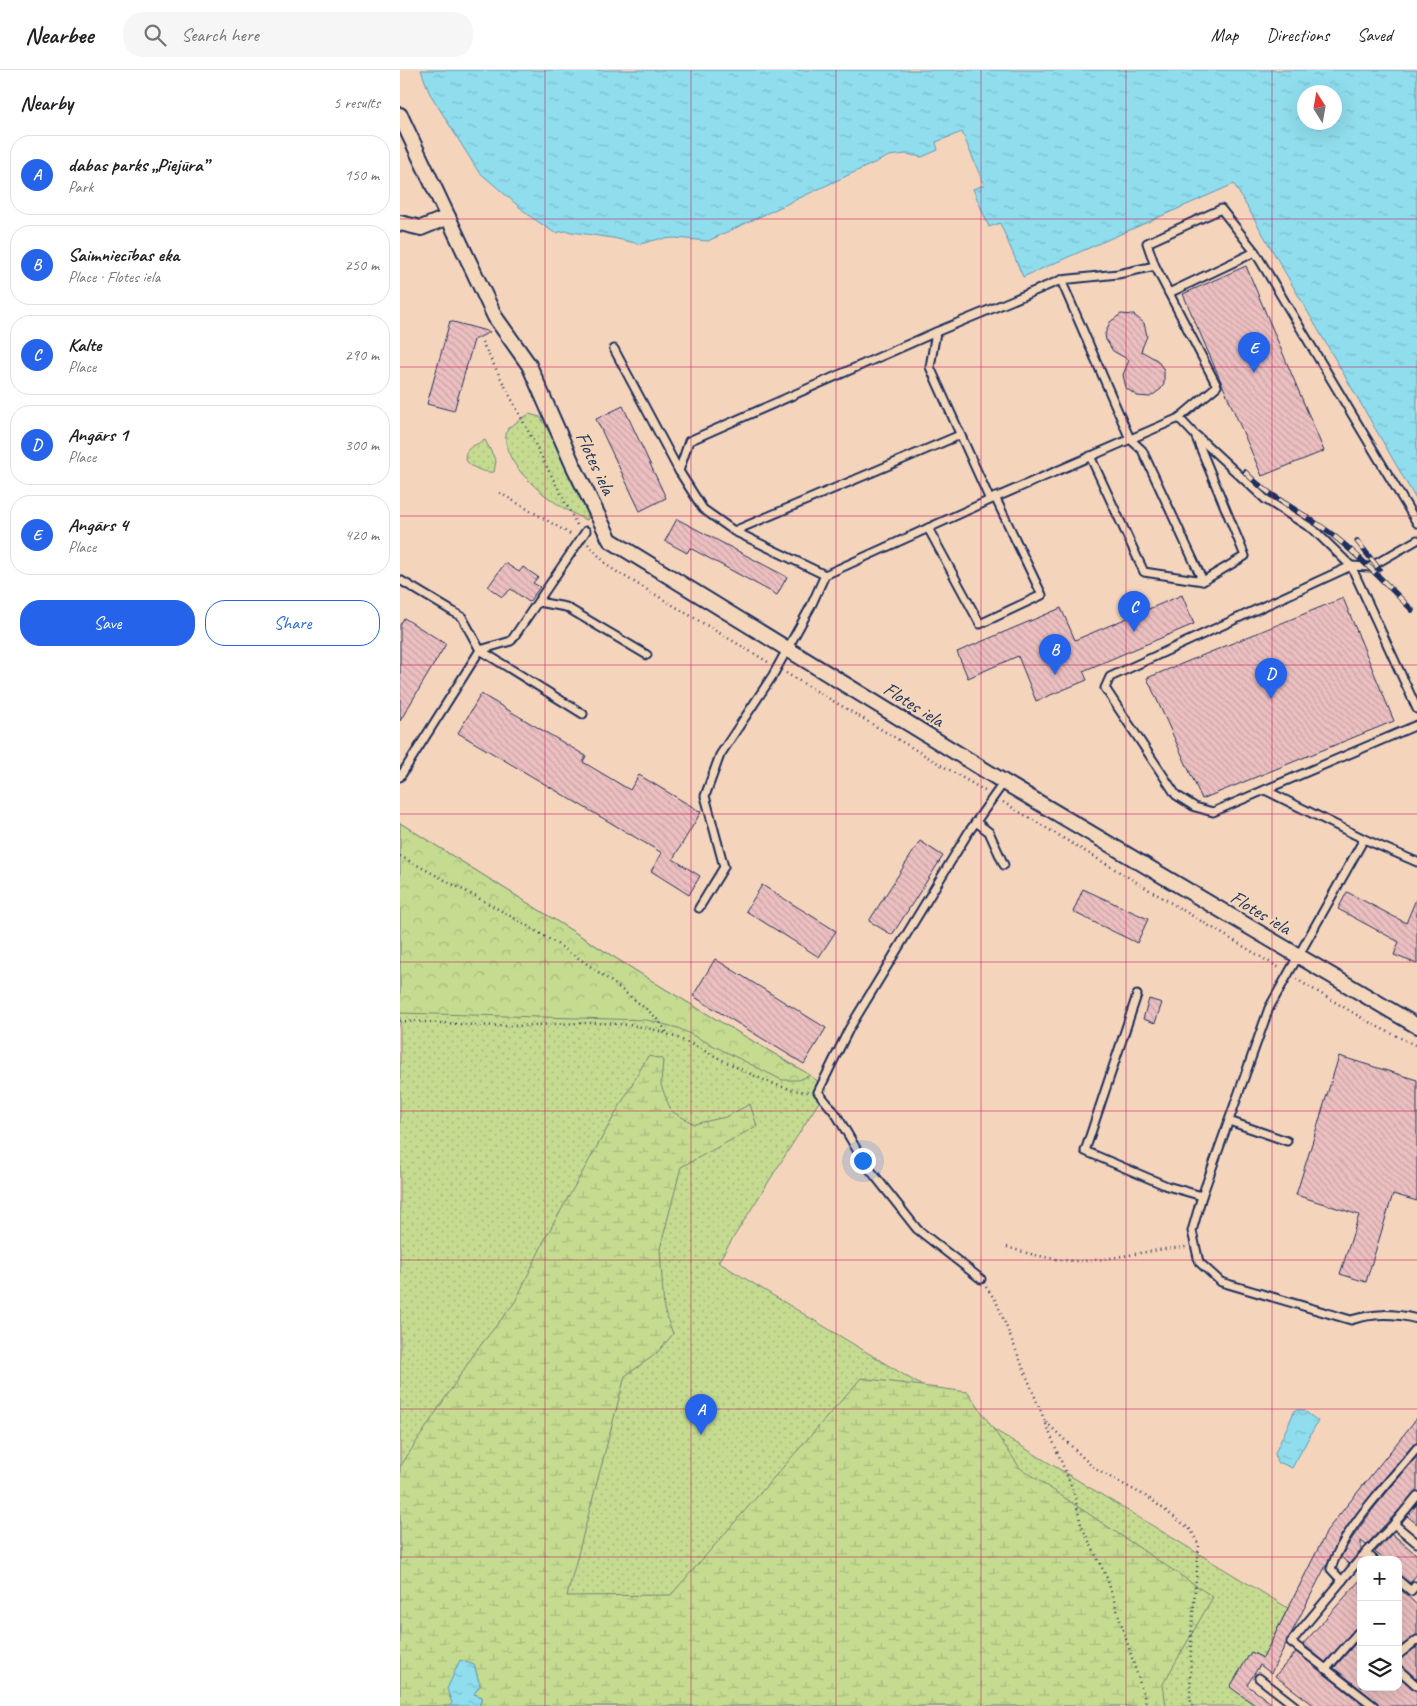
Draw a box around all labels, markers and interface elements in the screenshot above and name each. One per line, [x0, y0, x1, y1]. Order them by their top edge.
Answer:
search box [123, 12, 473, 57]
text: Nearbee [25, 20, 93, 50]
icon: search [141, 21, 169, 49]
text: Search here [181, 23, 259, 47]
text: Map [1211, 24, 1238, 46]
text: Directions [1266, 24, 1329, 46]
text: Saved [1357, 24, 1392, 46]
north arrow [1297, 85, 1342, 130]
text: Nearby [20, 90, 73, 116]
text: 5 results [333, 93, 380, 113]
text: dabas parks „Piejūra” [68, 153, 208, 177]
text: A [33, 165, 41, 185]
text: 150 m [345, 165, 379, 185]
text: Park [68, 177, 93, 197]
text: Saimniecības eka [68, 243, 179, 267]
text: B [33, 255, 41, 275]
text: 250 m [345, 255, 379, 275]
text: Place · Flotes iela [68, 267, 160, 287]
pin: E [1238, 332, 1270, 373]
text: Kalte [68, 333, 101, 357]
text: C [33, 345, 41, 365]
text: 290 m [345, 345, 379, 365]
text: Place [68, 357, 96, 377]
text: Angārs 1 [68, 423, 128, 447]
street label: Flotes iela [570, 428, 622, 500]
text: D [32, 435, 42, 455]
text: 300 m [345, 435, 379, 455]
text: Place [68, 447, 96, 467]
text: Angārs 4 [68, 513, 128, 537]
text: E [33, 525, 41, 545]
text: 420 m [345, 525, 379, 545]
text: Place [68, 537, 96, 557]
pin: C [1118, 591, 1150, 632]
button: Save [20, 600, 195, 646]
button: Share [205, 600, 380, 646]
pin: B [1039, 634, 1071, 675]
pin: D [1255, 658, 1287, 699]
street label: Flotes iela [879, 676, 950, 734]
street label: Flotes iela [1226, 885, 1297, 941]
your location [850, 1148, 876, 1174]
pin: A [685, 1394, 717, 1435]
map controls [1357, 1556, 1402, 1691]
button: + [1357, 1556, 1402, 1601]
button: − [1357, 1601, 1402, 1646]
button: layers [1357, 1646, 1402, 1691]

